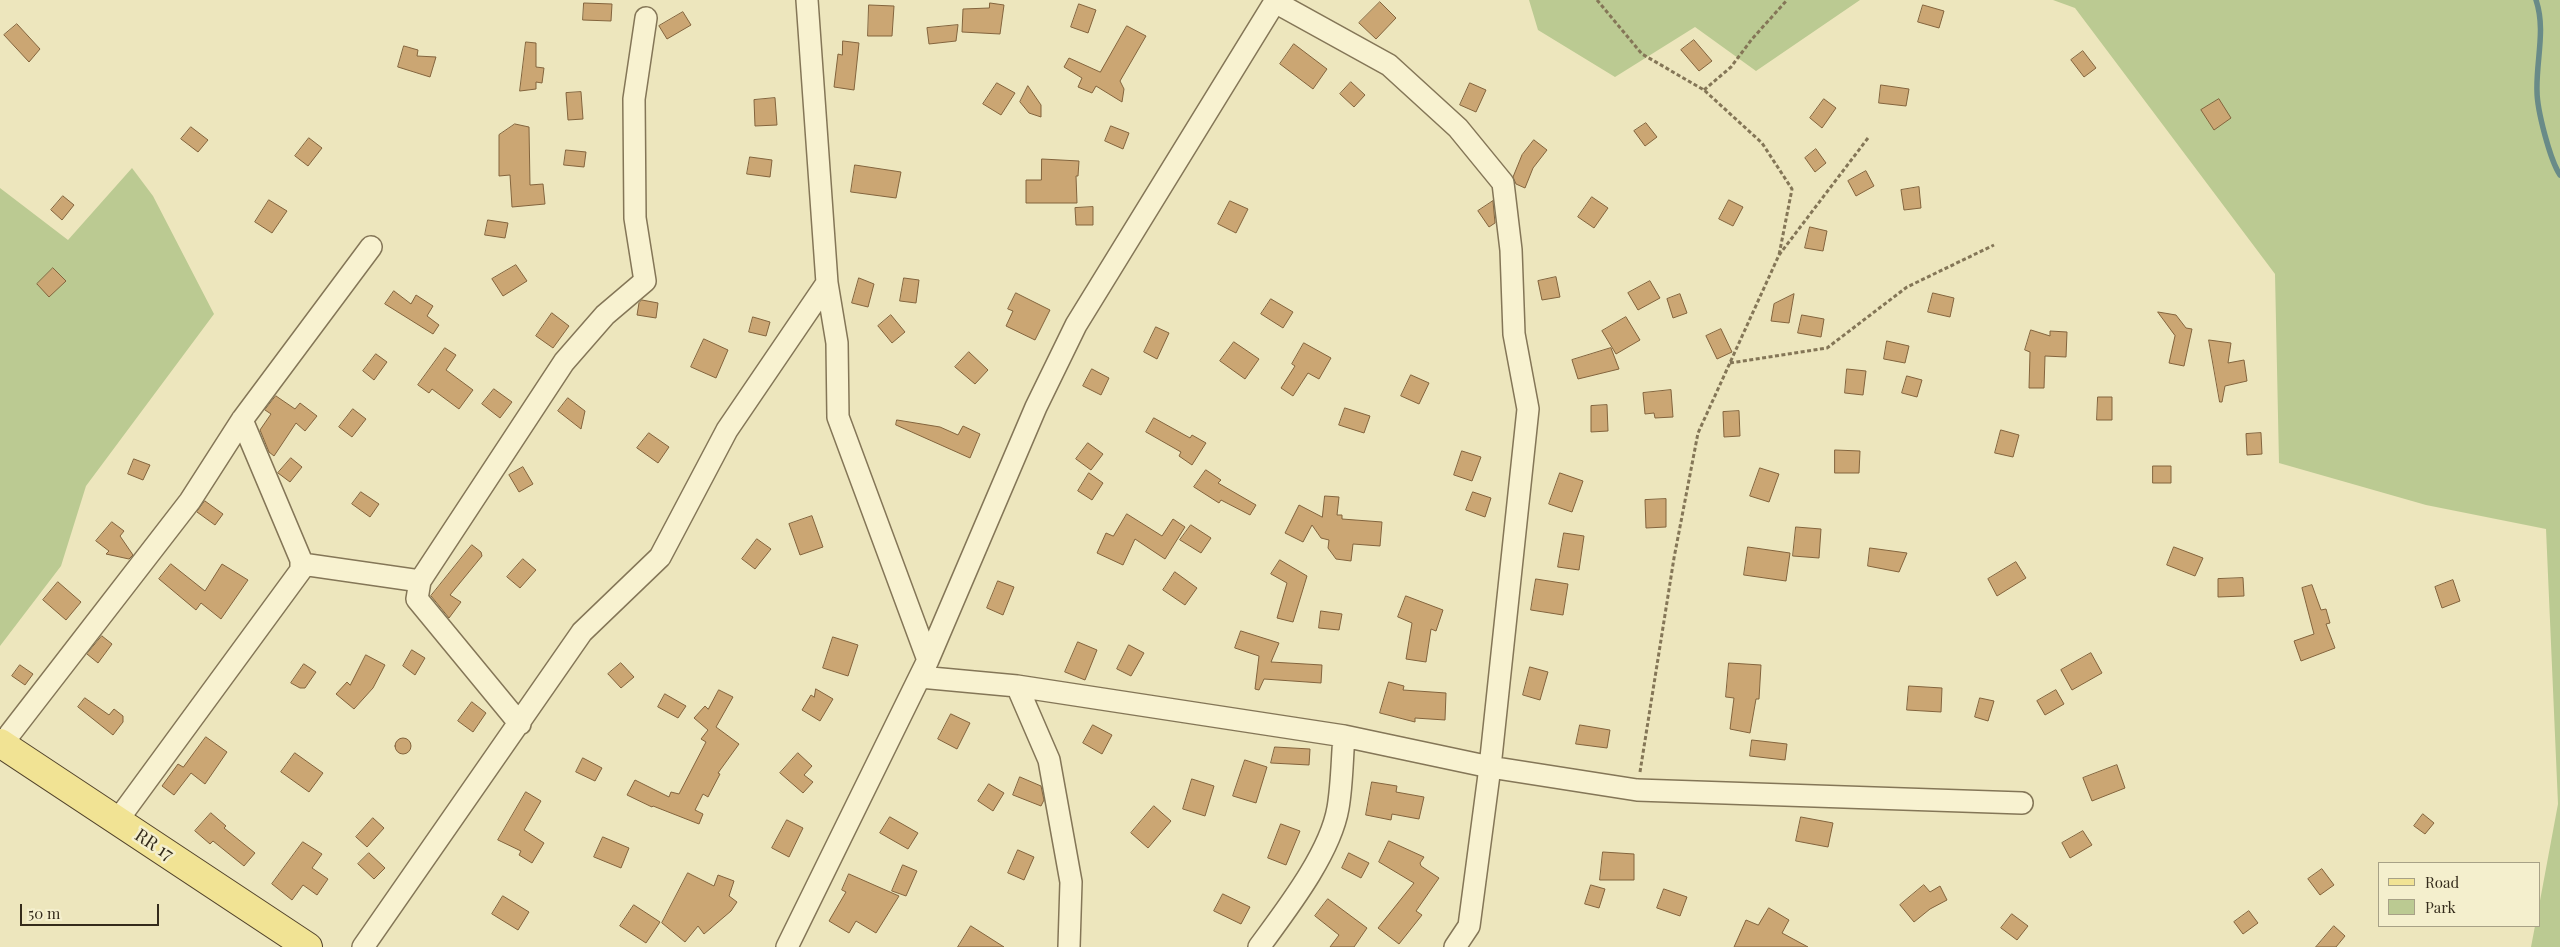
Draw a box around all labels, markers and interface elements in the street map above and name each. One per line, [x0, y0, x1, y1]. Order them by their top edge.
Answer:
street label: RR 17 [131, 825, 177, 865]
legend [2378, 862, 2540, 927]
text: Road [2425, 872, 2459, 892]
scale bar [22, 894, 161, 926]
text: Park [2425, 897, 2456, 917]
text: 50 m [28, 903, 60, 923]

